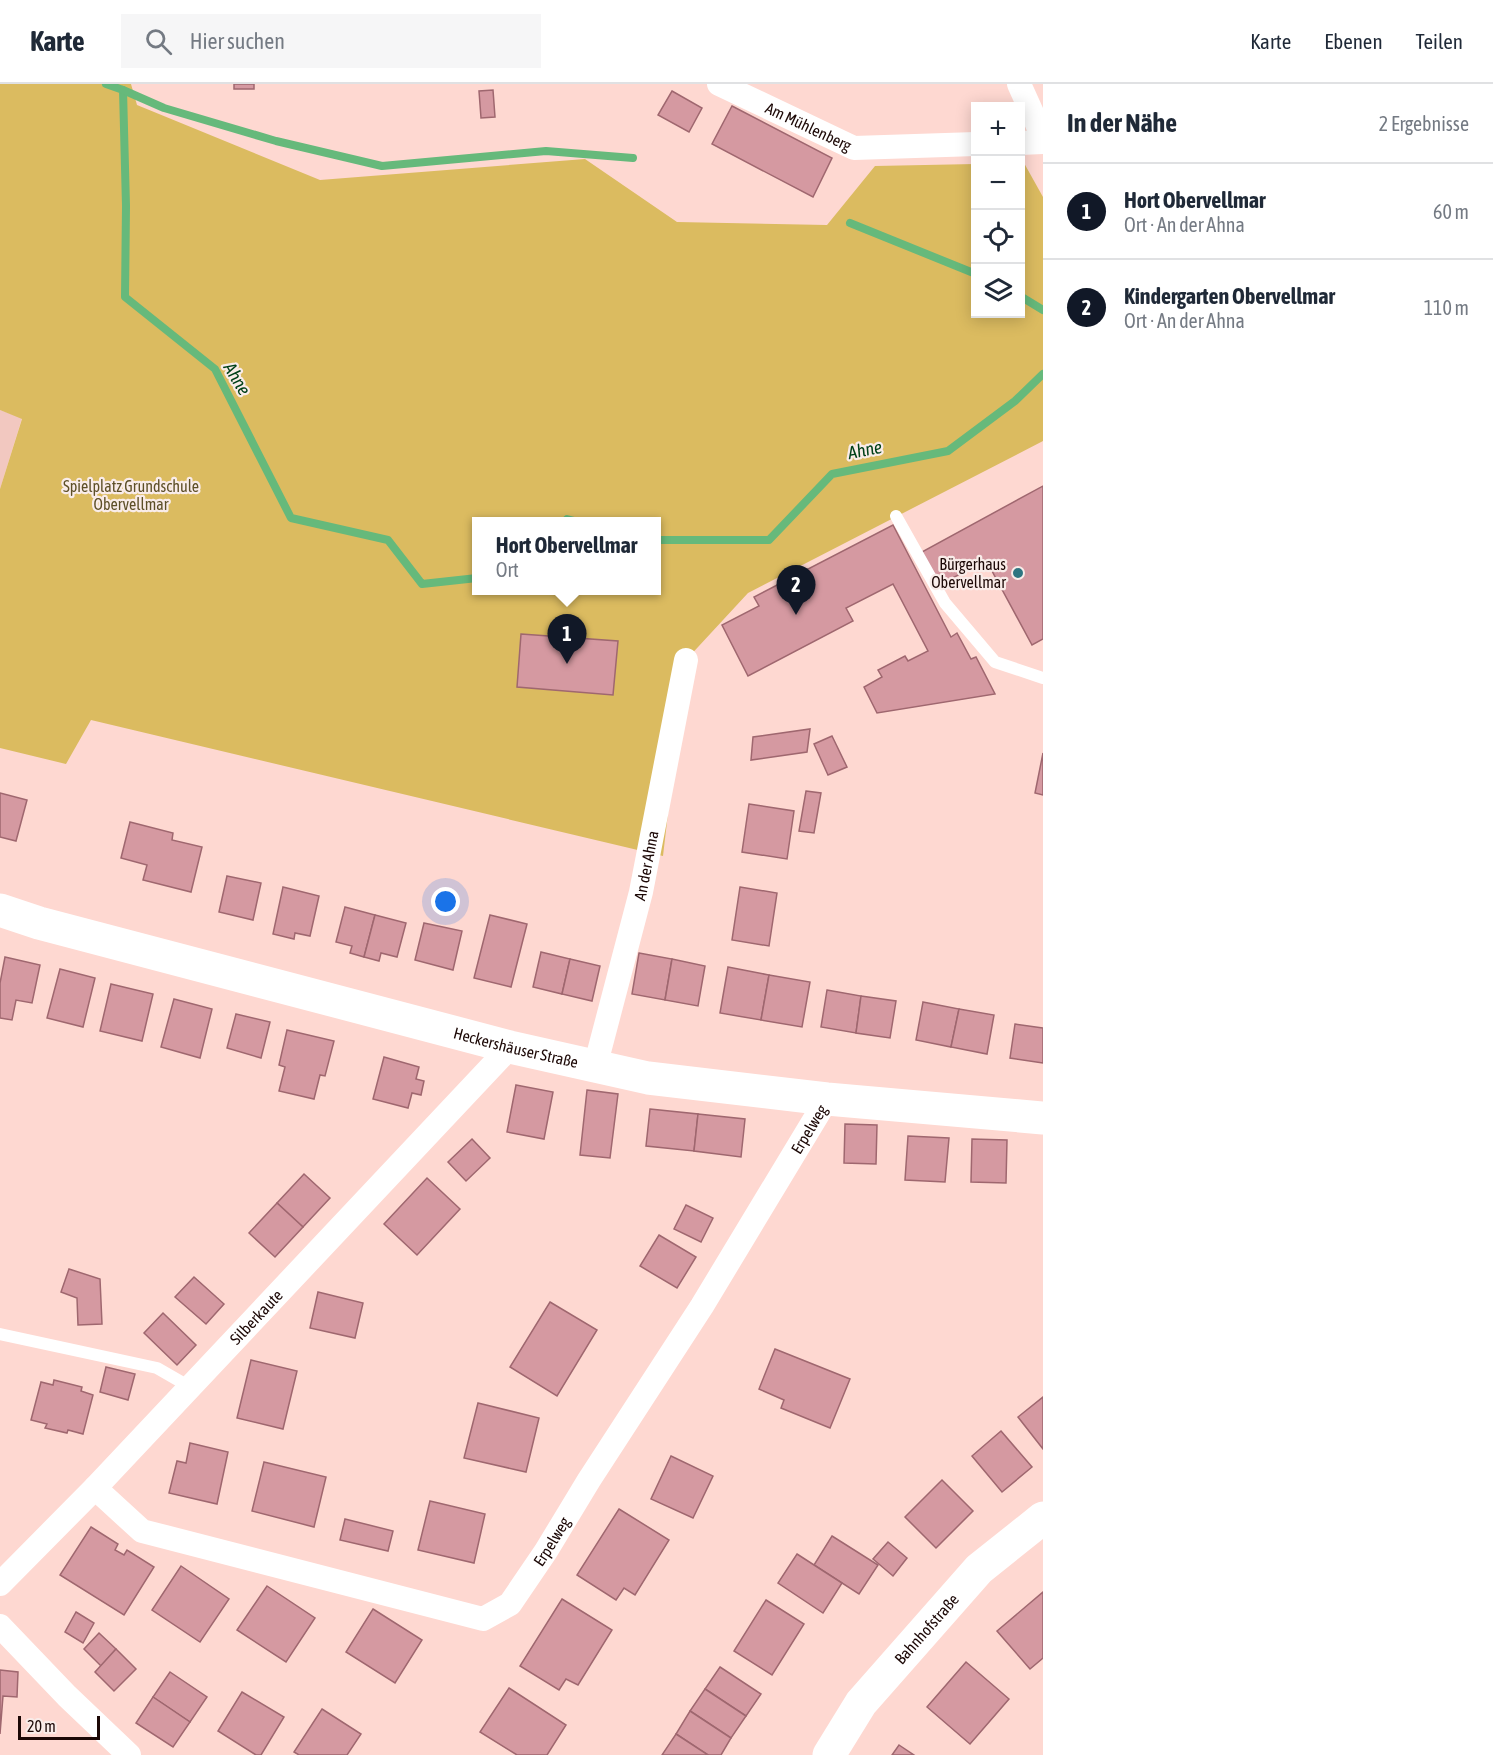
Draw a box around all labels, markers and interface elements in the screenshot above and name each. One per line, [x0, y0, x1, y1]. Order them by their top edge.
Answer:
search box [121, 14, 541, 68]
text: Karte [30, 25, 85, 57]
icon: search [142, 25, 175, 58]
text: Hier suchen [190, 28, 285, 54]
text: Karte [1250, 29, 1291, 53]
text: Ebenen [1324, 29, 1383, 53]
text: Teilen [1416, 29, 1463, 53]
street label: Am Mühlenberg [763, 98, 854, 155]
map controls [971, 102, 1025, 318]
button: + [971, 102, 1025, 156]
text: In der Nähe [1067, 108, 1177, 138]
text: 2 Ergebnisse [1379, 112, 1469, 135]
button: − [971, 156, 1025, 210]
text: Hort Obervellmar [1124, 187, 1266, 213]
text: 1 [1082, 200, 1091, 223]
text: 60 m [1433, 200, 1469, 223]
button: locate [971, 210, 1025, 264]
text: Ort · An der Ahna [1124, 213, 1245, 236]
button: layers [971, 264, 1025, 318]
text: Kindergarten Obervellmar [1124, 283, 1335, 309]
text: 2 [1082, 296, 1091, 319]
text: 110 m [1424, 296, 1469, 319]
text: Ort · An der Ahna [1124, 309, 1245, 332]
water label: Ahne [219, 358, 255, 399]
water label: Ahne [845, 436, 884, 463]
park label: Spielplatz Grundschule Obervellmar [63, 477, 199, 513]
popup [472, 517, 661, 595]
text: Hort Obervellmar [496, 532, 637, 558]
place label: Bürgerhaus Obervellmar [931, 555, 1006, 591]
text: Ort [496, 558, 519, 581]
pin: 2 [776, 566, 816, 615]
marker: Bürgerhaus Obervellmar [1011, 566, 1025, 580]
pin: 1 [548, 614, 586, 664]
street label: An der Ahna [630, 829, 662, 902]
your location [431, 887, 460, 916]
street label: Heckershäuser Straße [452, 1024, 580, 1071]
street label: Erpelweg [787, 1101, 831, 1157]
street label: Silberkaute [226, 1286, 286, 1348]
street label: Erpelweg [530, 1514, 574, 1569]
street label: Bahnhofstraße [891, 1590, 962, 1667]
scale bar [18, 1713, 100, 1740]
text: 20 m [27, 1717, 56, 1735]

